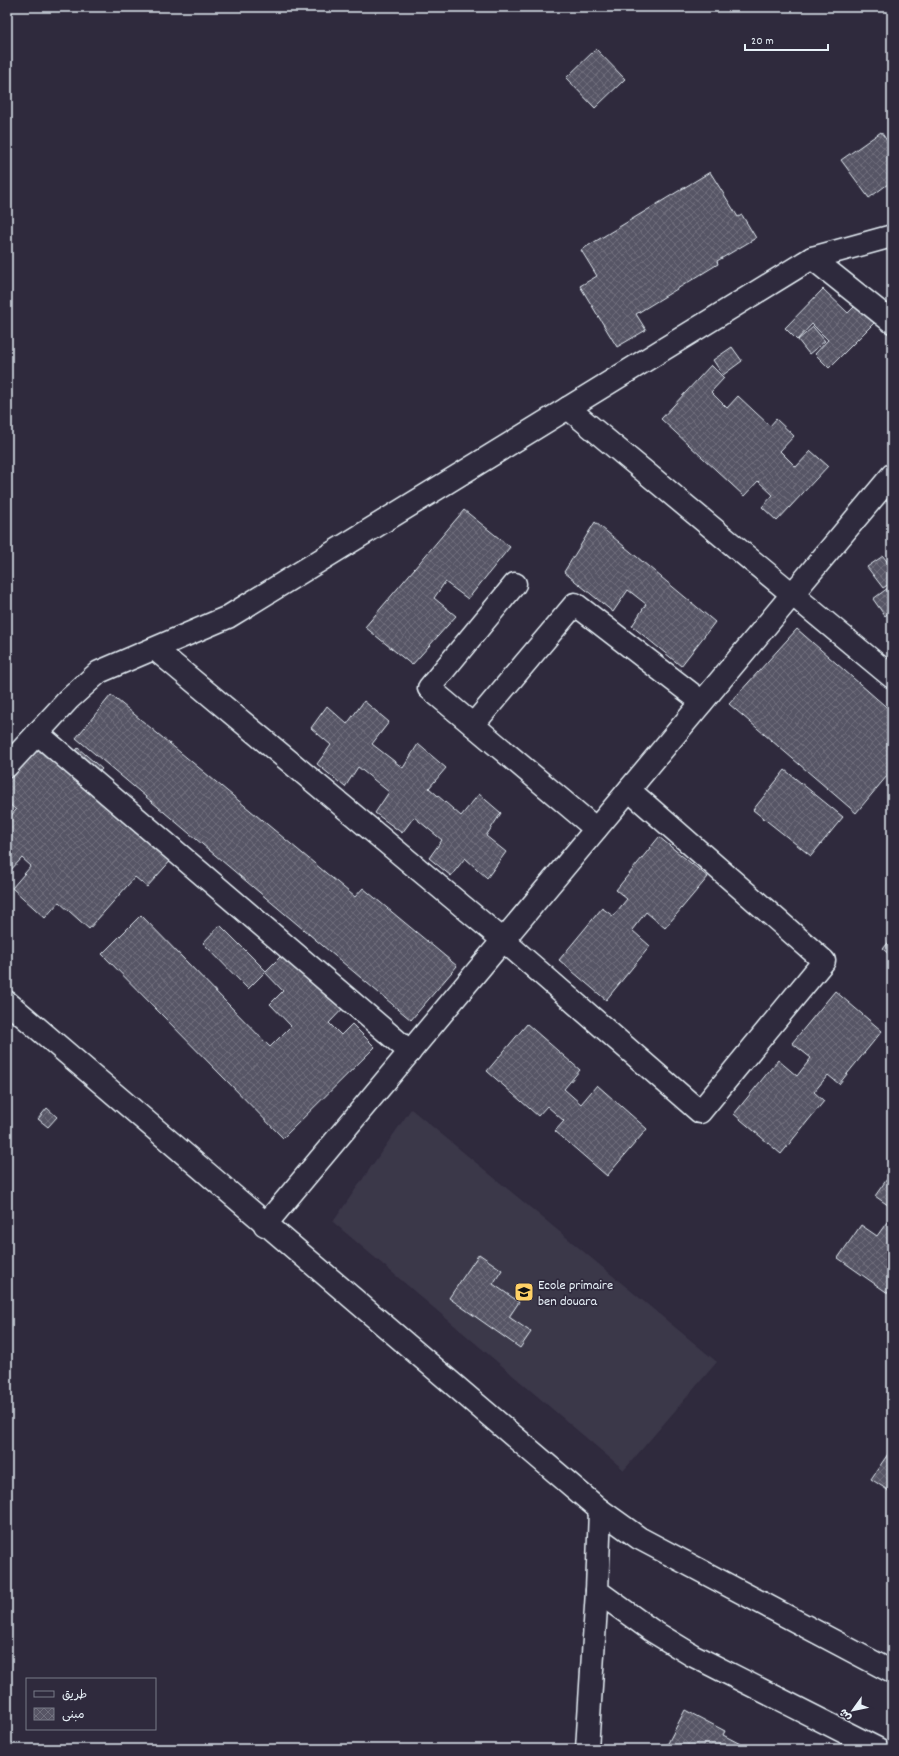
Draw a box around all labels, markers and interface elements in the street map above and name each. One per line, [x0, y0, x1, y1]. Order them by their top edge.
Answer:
scale bar [745, 26, 828, 52]
text: 20 m [751, 33, 774, 50]
place label: Ecole primaire ben douara [538, 1276, 613, 1312]
school or university icon: Ecole primaire ben douara [513, 1281, 535, 1303]
legend [26, 1678, 156, 1730]
text: طريق [62, 1687, 87, 1704]
north arrow [833, 1690, 873, 1730]
text: ش [836, 1705, 856, 1724]
text: مبنى [62, 1707, 85, 1724]

